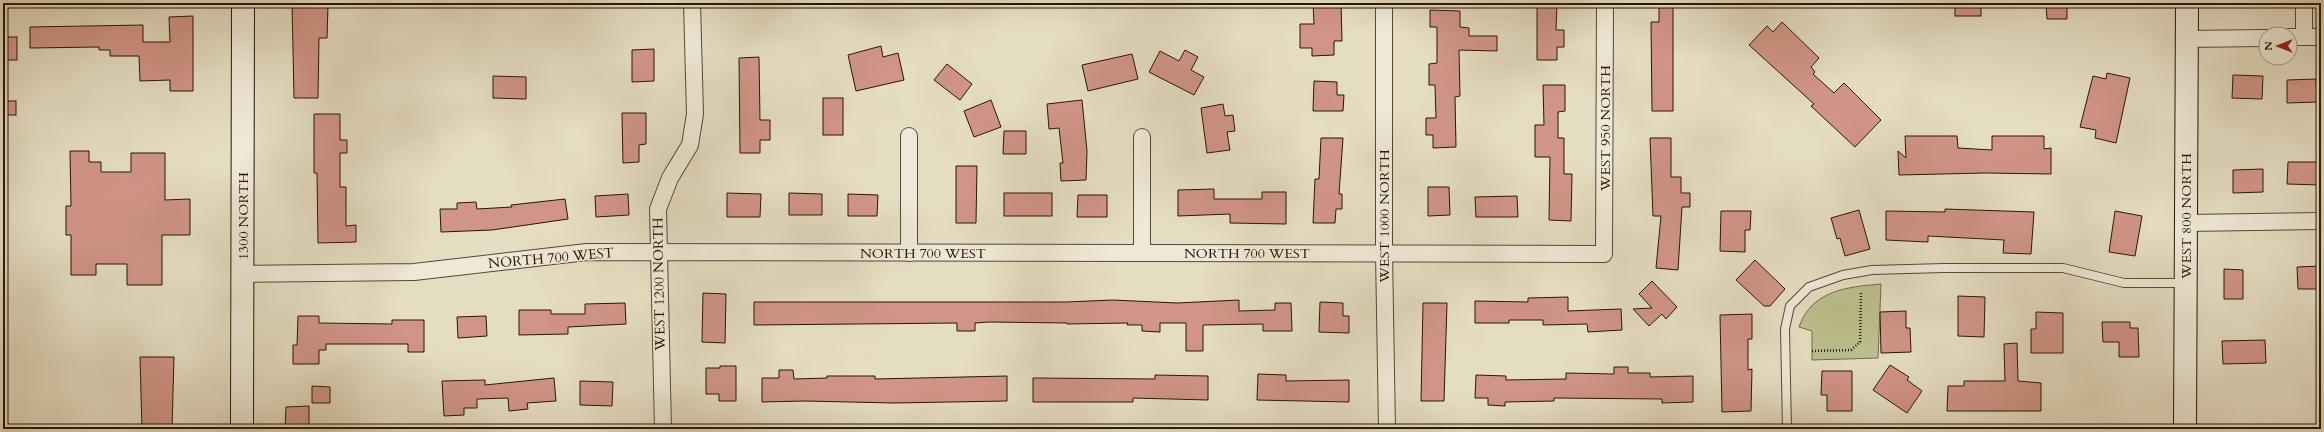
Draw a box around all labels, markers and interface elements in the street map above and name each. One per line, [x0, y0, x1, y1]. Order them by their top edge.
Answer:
north arrow [2258, 26, 2298, 66]
text: N [2261, 41, 2276, 51]
street label: WEST 950 NORTH [1596, 65, 1615, 192]
street label: WEST 1000 NORTH [1375, 149, 1394, 284]
street label: WEST 800 NORTH [2177, 153, 2196, 280]
street label: 1300 NORTH [234, 172, 253, 260]
street label: WEST 1200 NORTH [648, 217, 670, 352]
street label: NORTH 700 WEST [487, 243, 615, 273]
street label: NORTH 700 WEST [860, 244, 986, 263]
street label: NORTH 700 WEST [1184, 244, 1310, 263]

